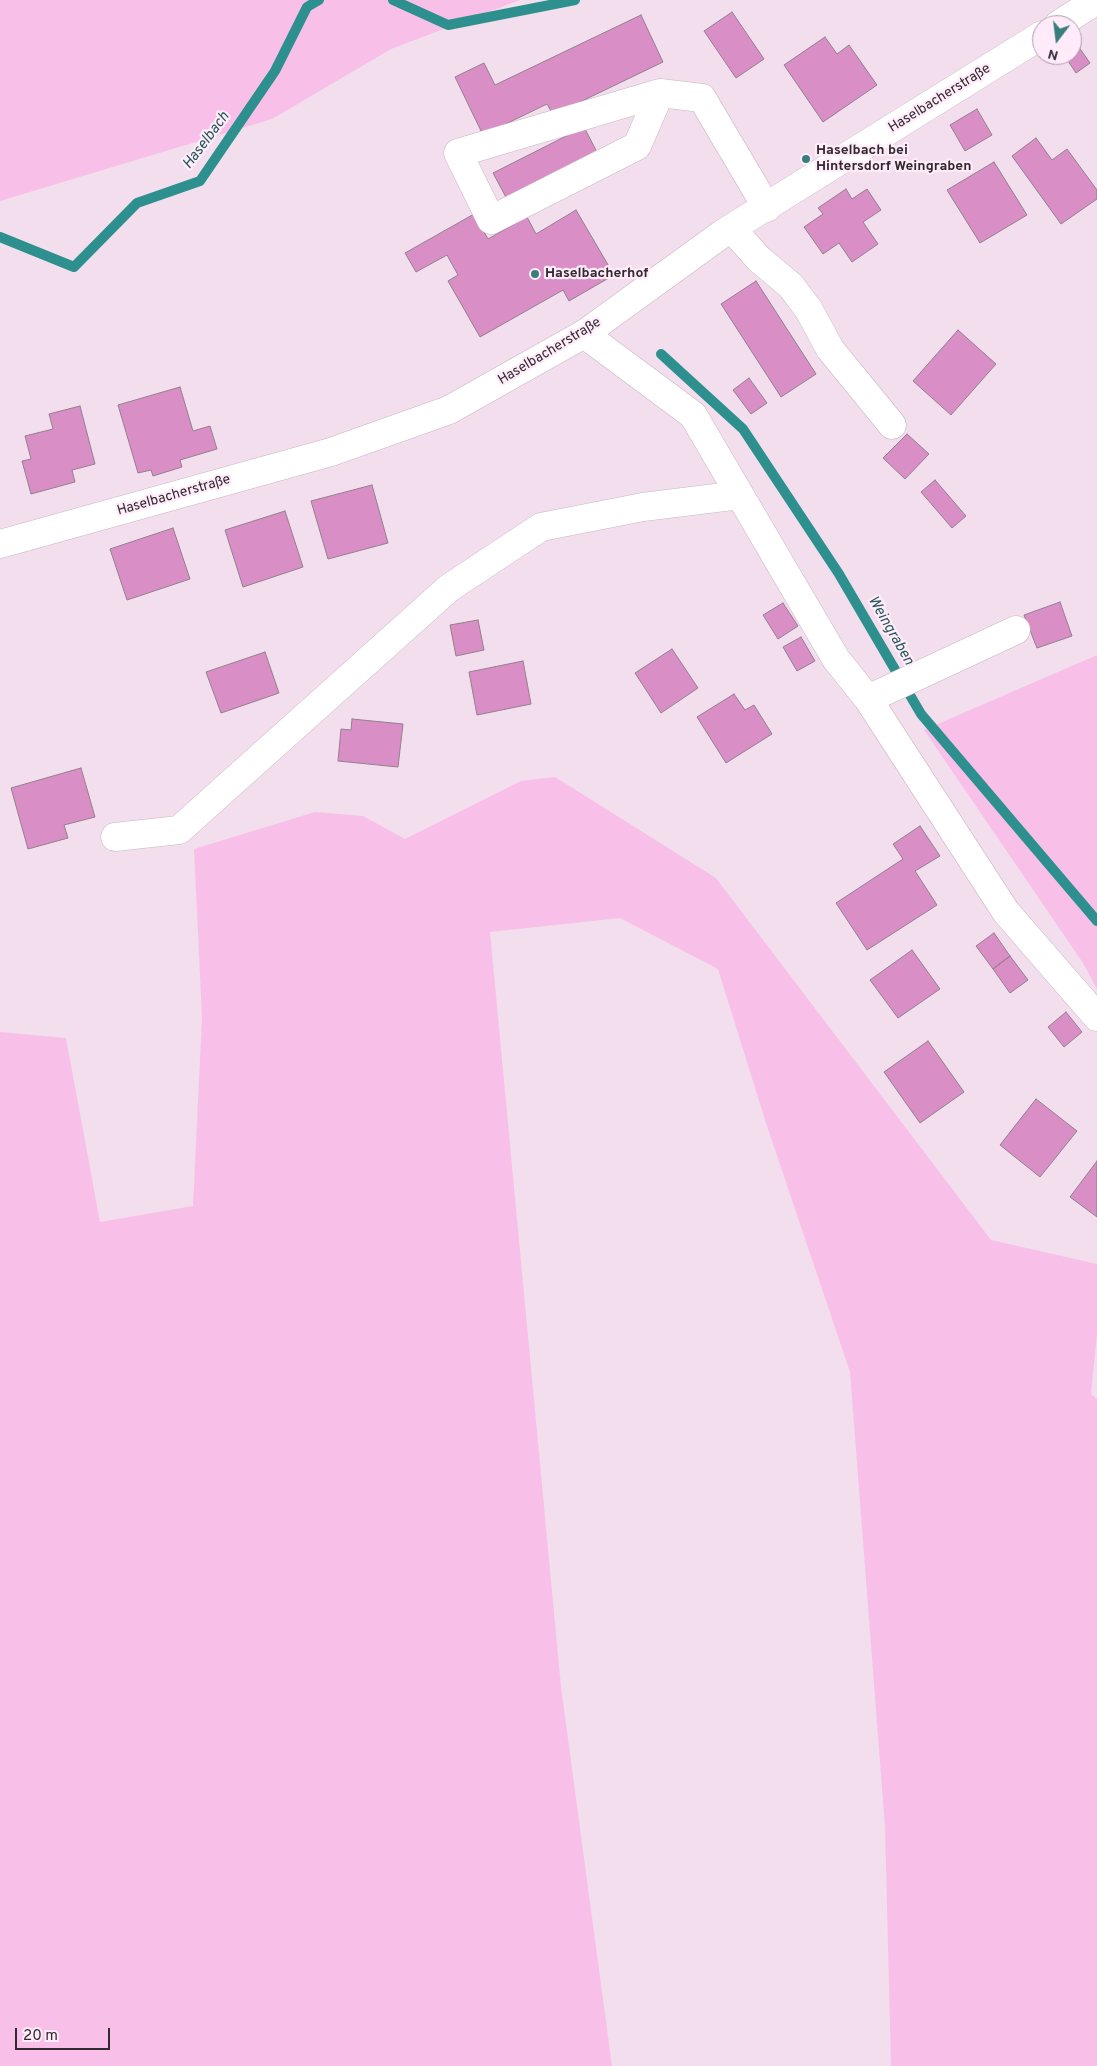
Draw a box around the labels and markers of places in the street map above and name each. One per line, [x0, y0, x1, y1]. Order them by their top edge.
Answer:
place label: Haselbach bei Hintersdorf Weingraben [816, 143, 971, 176]
marker: Haselbach bei Hintersdorf Weingraben [800, 153, 812, 165]
place label: Haselbacherhof [545, 266, 648, 282]
marker: Haselbacherhof [529, 268, 541, 280]

